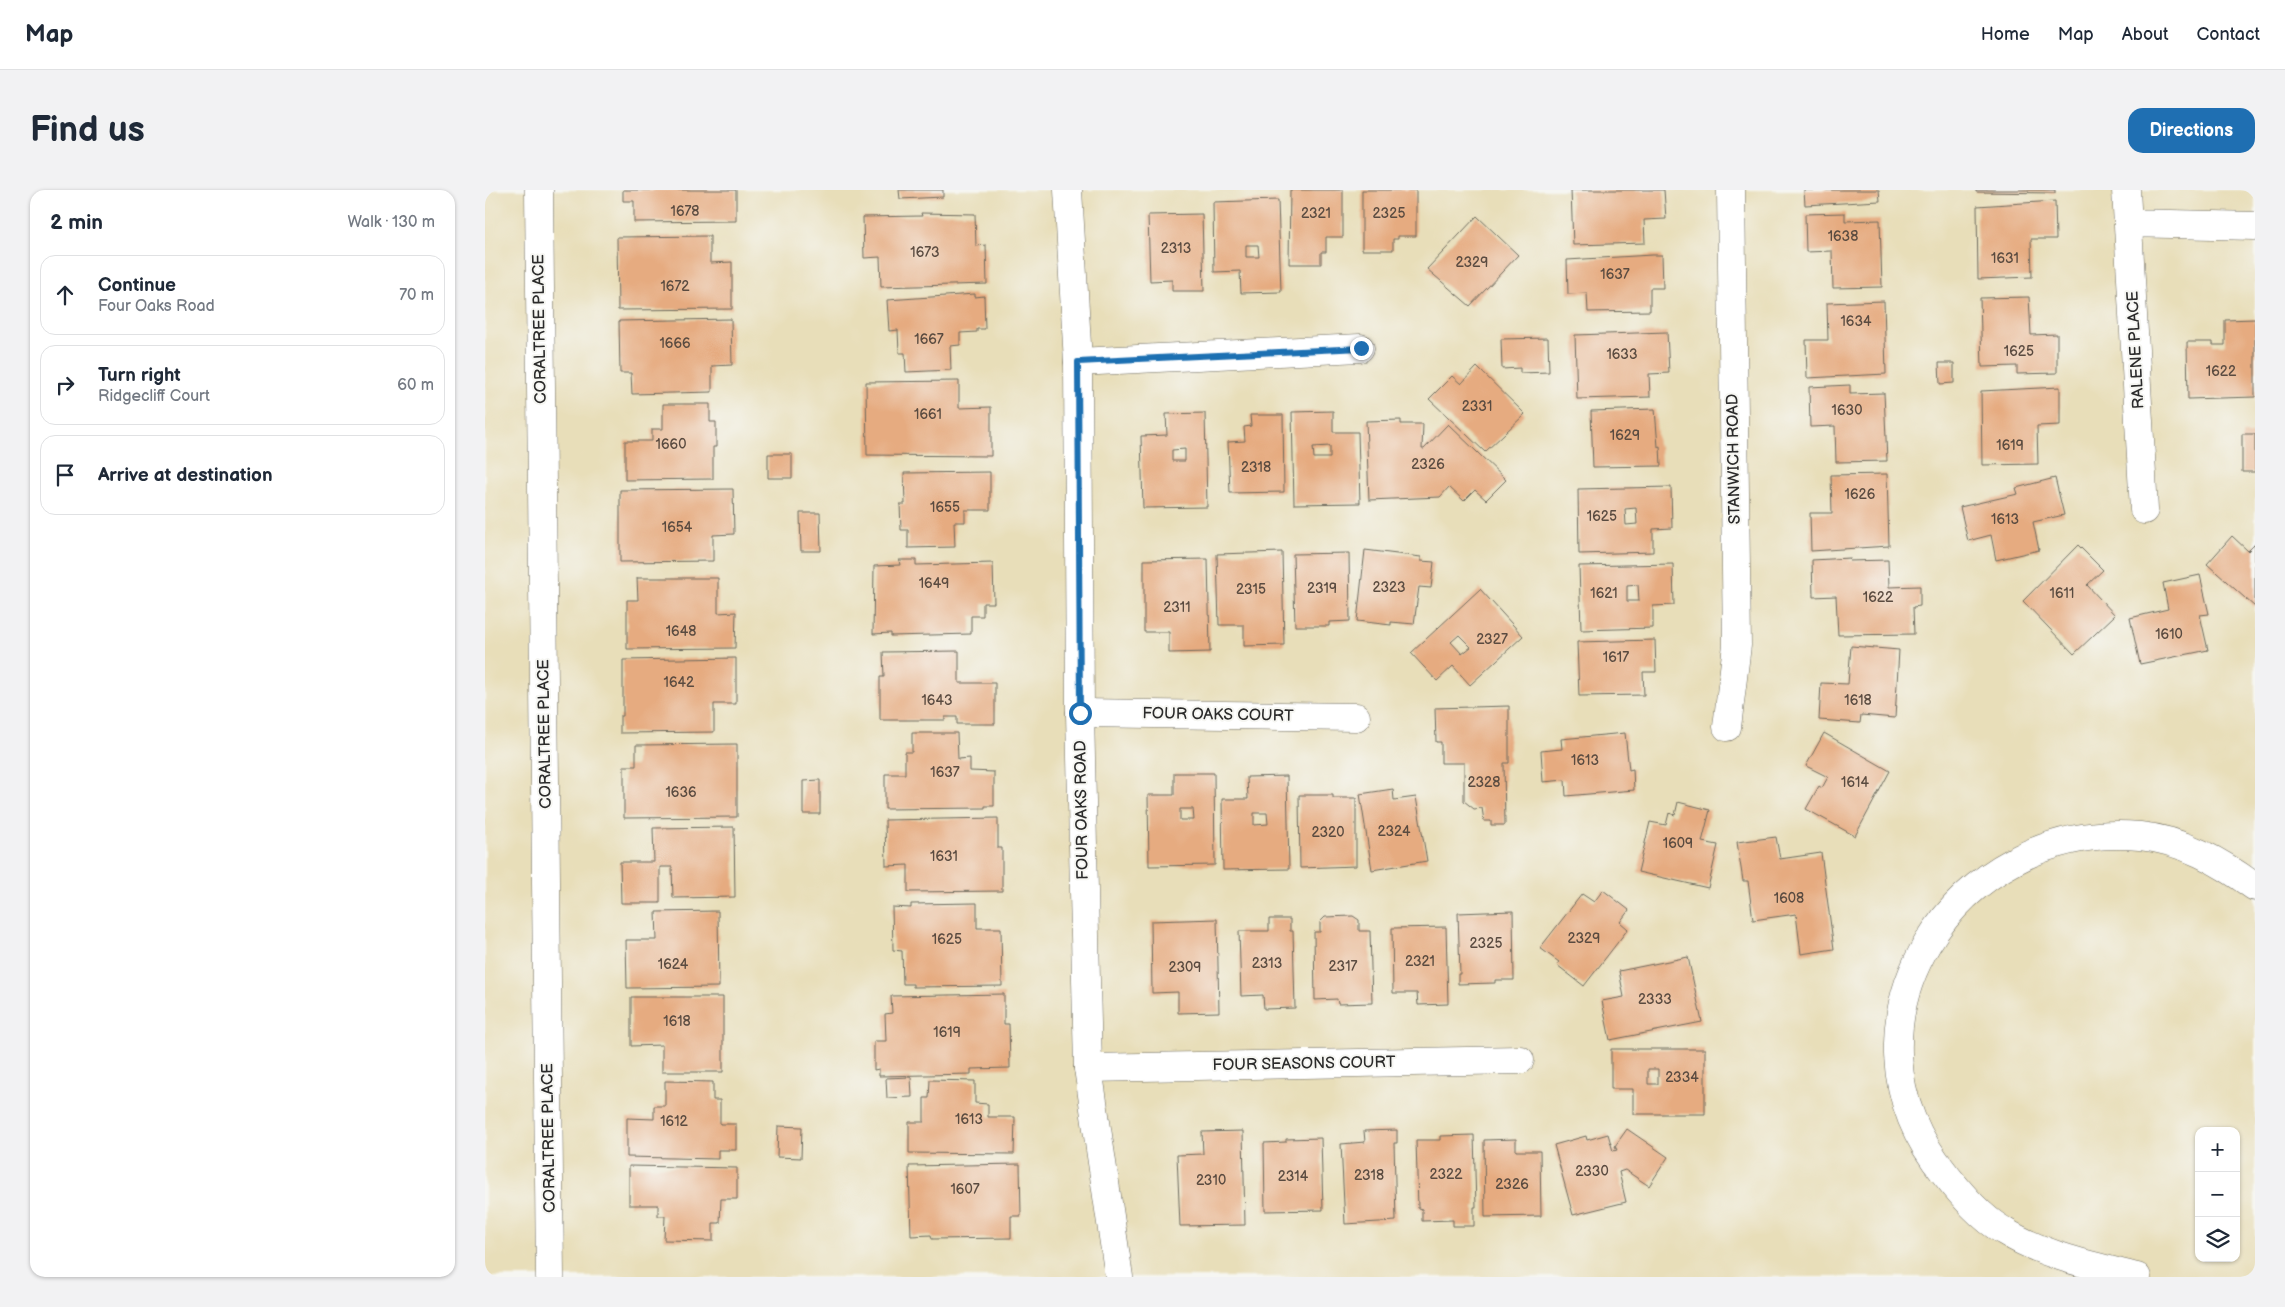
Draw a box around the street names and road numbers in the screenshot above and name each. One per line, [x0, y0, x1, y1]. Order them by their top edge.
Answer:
street label: CORALTREE PLACE [529, 254, 551, 404]
street label: RALENE PLACE [2123, 290, 2149, 410]
street label: STANWICH ROAD [1723, 393, 1745, 525]
street label: CORALTREE PLACE [534, 659, 556, 809]
street label: FOUR OAKS COURT [1142, 704, 1294, 726]
street label: FOUR OAKS ROAD [1071, 740, 1093, 880]
street label: FOUR SEASONS COURT [1212, 1053, 1396, 1075]
street label: CORALTREE PLACE [538, 1063, 560, 1213]

